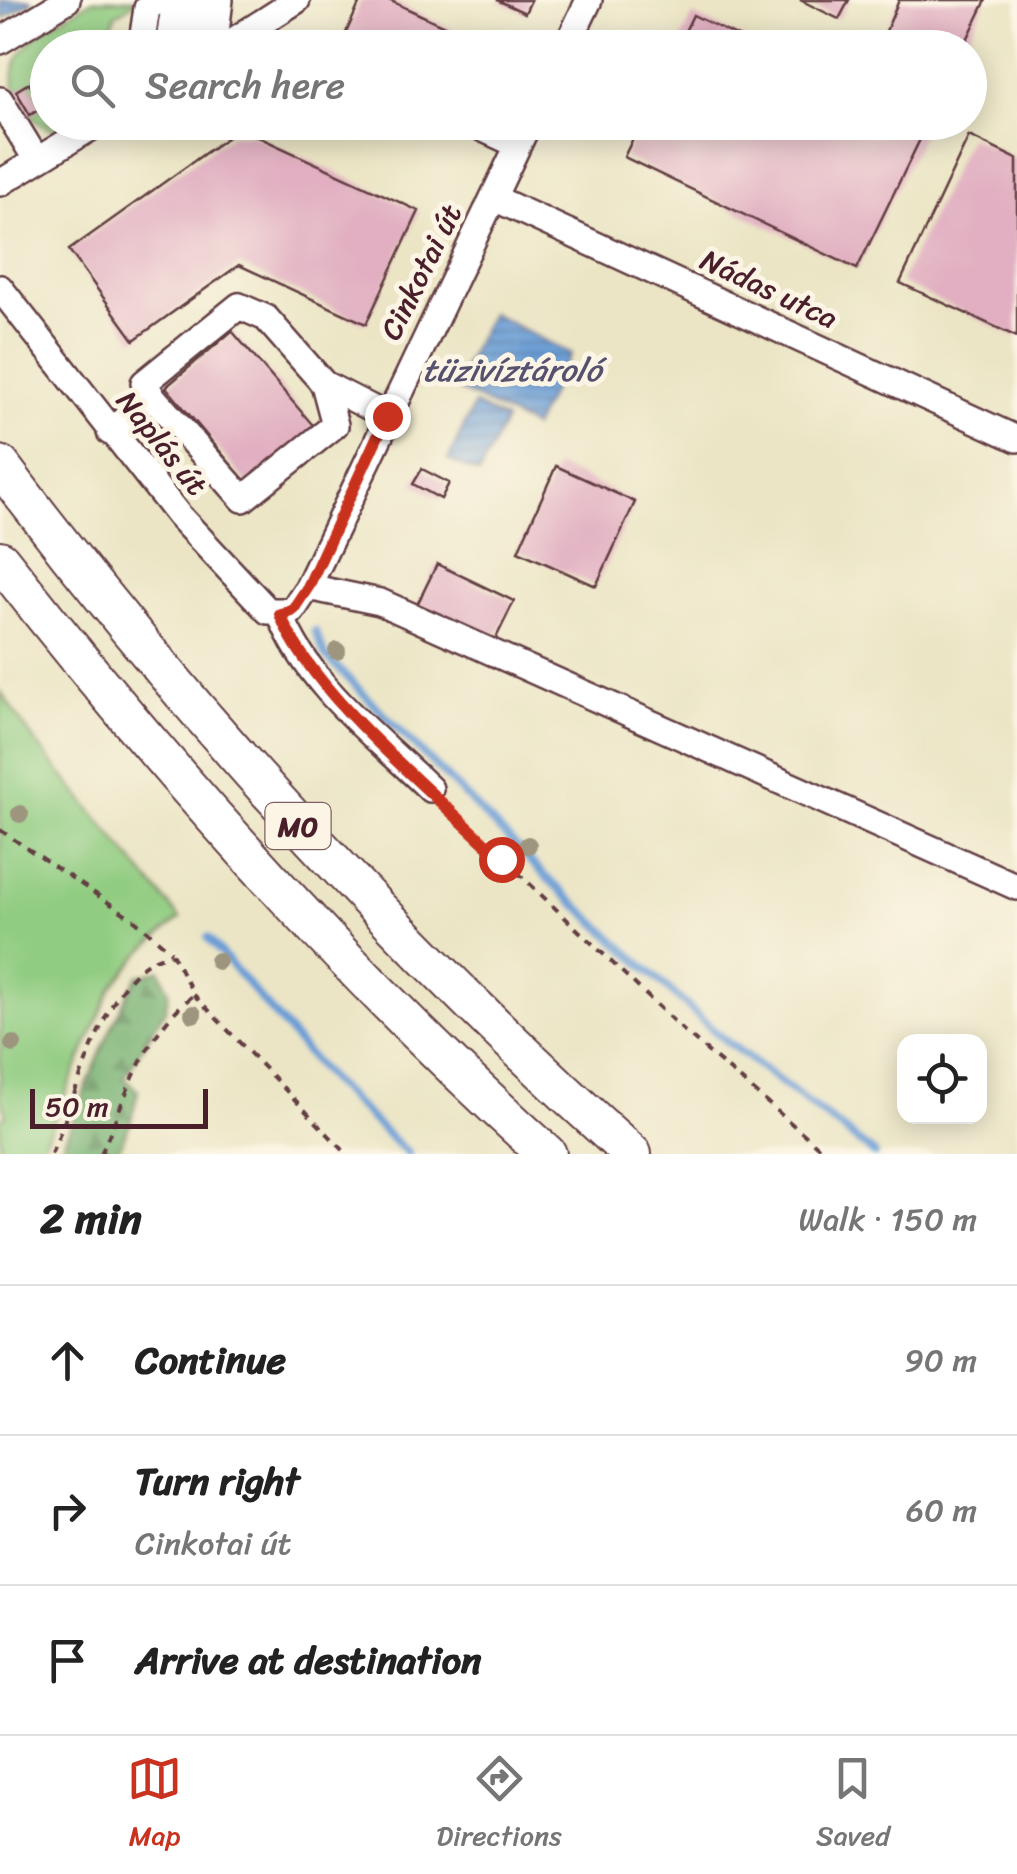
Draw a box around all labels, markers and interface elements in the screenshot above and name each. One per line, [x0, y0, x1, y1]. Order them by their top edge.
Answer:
search box [30, 30, 987, 140]
text: Search here [145, 52, 345, 119]
icon: search [65, 58, 120, 113]
street label: Cinkotai út [365, 194, 477, 350]
street label: Nádas utca [691, 234, 847, 344]
water label: tüzivíztároló [423, 342, 607, 399]
street label: Naplás út [102, 378, 222, 508]
route end [365, 394, 411, 440]
road number: M0 [266, 803, 330, 849]
route start [479, 837, 525, 883]
map controls [897, 1034, 987, 1124]
button: locate [897, 1034, 987, 1124]
text: 50 m [45, 1082, 109, 1131]
scale bar [30, 1084, 208, 1128]
text: 2 min [40, 1182, 142, 1256]
text: Walk · 150 m [799, 1191, 977, 1248]
text: Continue [135, 1327, 286, 1394]
text: 90 m [904, 1332, 977, 1389]
icon: ahead [40, 1333, 95, 1388]
text: Turn right [135, 1448, 300, 1515]
text: 60 m [906, 1482, 977, 1539]
icon: right [40, 1483, 95, 1538]
text: Cinkotai út [135, 1515, 292, 1572]
text: Arrive at destination [135, 1627, 482, 1694]
icon: arrive [40, 1633, 95, 1688]
tab: Map [127, 1751, 182, 1860]
tab: Directions [436, 1751, 562, 1860]
tab: Saved [816, 1751, 890, 1860]

